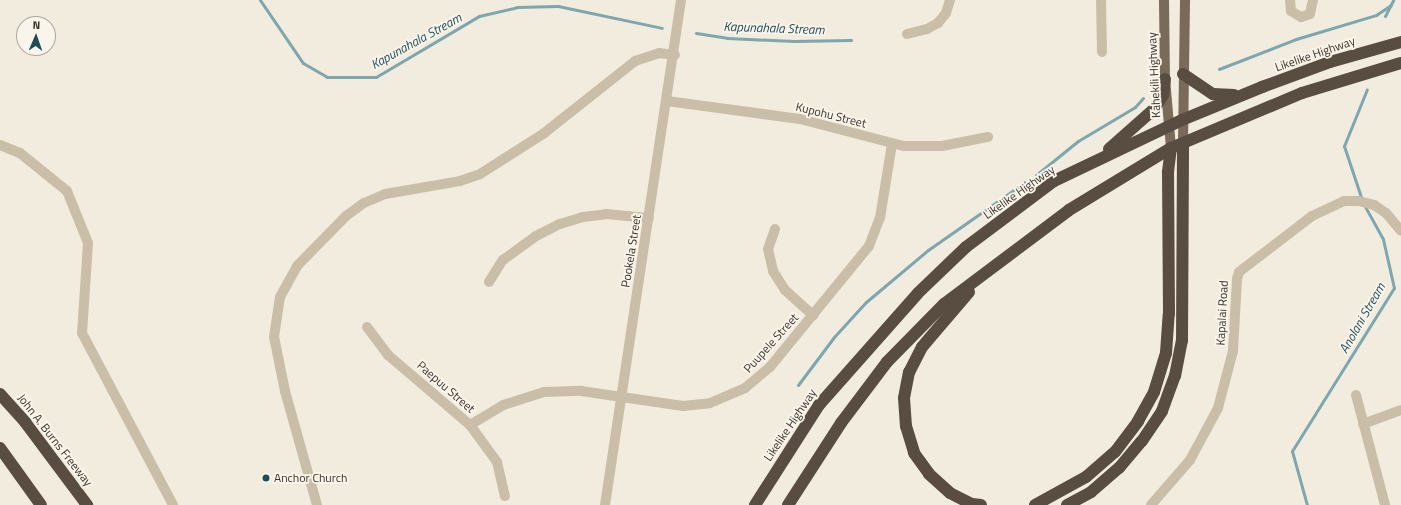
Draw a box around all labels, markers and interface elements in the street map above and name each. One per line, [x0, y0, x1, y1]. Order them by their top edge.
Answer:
water label: Kapunahala Stream [368, 10, 464, 72]
north arrow [16, 16, 56, 56]
text: N [32, 17, 40, 33]
water label: Kapunahala Stream [723, 18, 825, 38]
street label: Kahekili Highway [1145, 32, 1163, 118]
street label: Likelike Highway [1273, 34, 1357, 74]
street label: Kupohu Street [794, 99, 868, 131]
street label: Likelike Highway [981, 162, 1057, 222]
street label: Pookela Street [618, 213, 644, 289]
street label: Kapalai Road [1213, 280, 1231, 346]
water label: Anolani Stream [1336, 280, 1388, 356]
street label: Puupele Street [741, 310, 801, 376]
street label: Paepuu Street [414, 358, 478, 416]
street label: Likelike Highway [761, 386, 819, 464]
street label: John A. Burns Freeway [14, 391, 96, 489]
place label: Anchor Church [274, 471, 347, 485]
marker: Anchor Church [261, 473, 271, 483]

